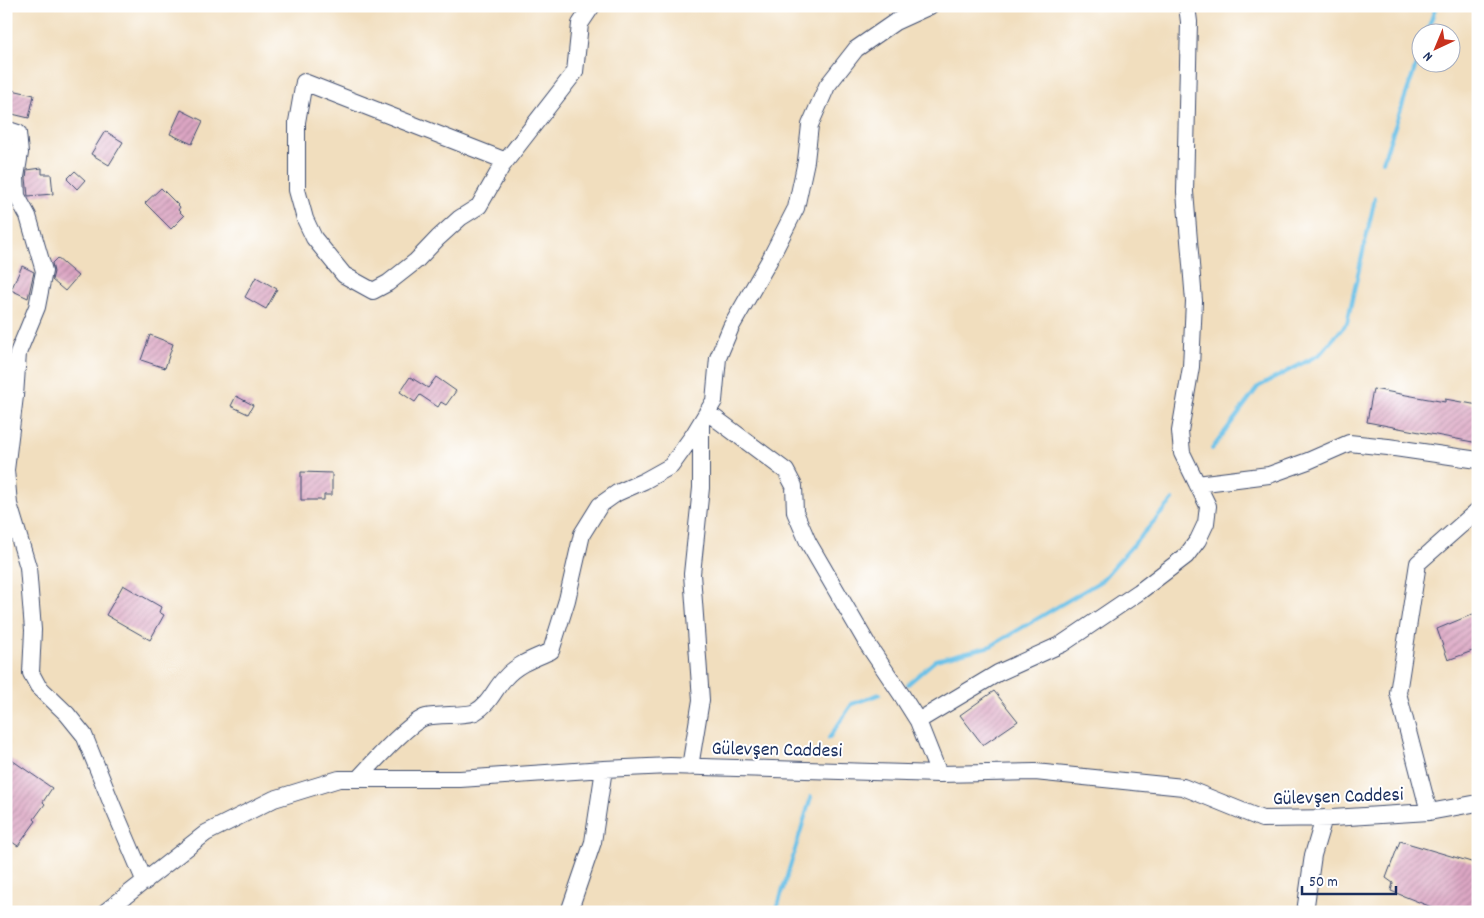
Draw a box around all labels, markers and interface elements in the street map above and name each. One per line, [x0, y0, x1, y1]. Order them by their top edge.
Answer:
north arrow [1412, 22, 1462, 72]
text: N [1419, 46, 1438, 66]
street label: Gülevşen Caddesi [711, 736, 843, 766]
street label: Gülevşen Caddesi [1272, 782, 1404, 814]
scale bar [1302, 863, 1395, 895]
text: 50 m [1309, 872, 1338, 894]

